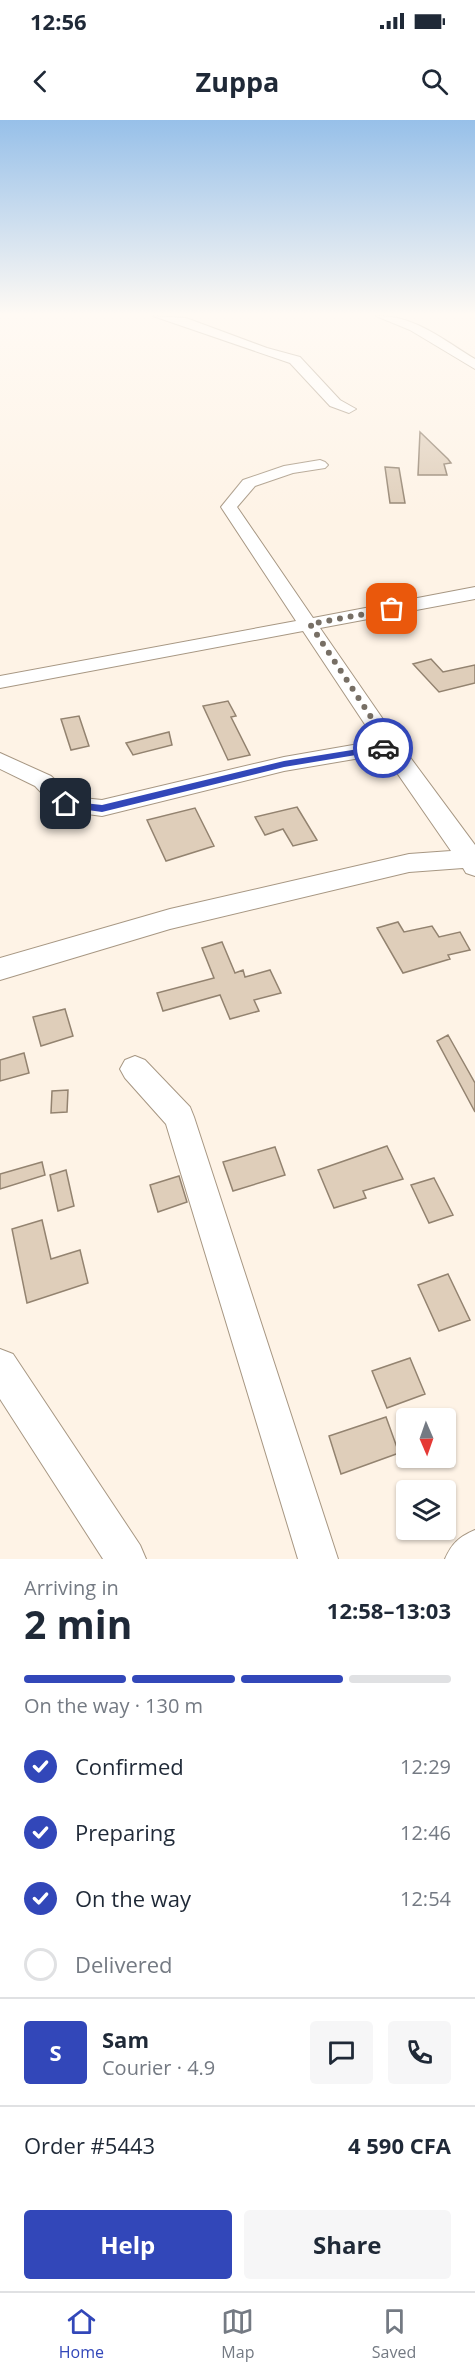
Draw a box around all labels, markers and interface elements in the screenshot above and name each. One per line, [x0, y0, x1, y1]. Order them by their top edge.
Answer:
text: 12:56 [30, 6, 87, 36]
text: Zuppa [196, 63, 279, 100]
icon: back [24, 65, 57, 98]
icon: search [418, 65, 451, 98]
pin [366, 583, 417, 634]
icon: bag [375, 592, 408, 625]
courier [353, 718, 413, 778]
icon: car [367, 732, 400, 765]
pin [40, 778, 91, 829]
icon: home [49, 787, 82, 820]
north arrow [396, 1408, 456, 1468]
map controls [396, 1408, 456, 1540]
button: layers [396, 1480, 456, 1540]
text: Arriving in [24, 1574, 119, 1601]
text: 12:58–13:03 [327, 1595, 451, 1625]
text: 2 min [24, 1597, 132, 1650]
text: On the way · 130 m [24, 1692, 203, 1719]
icon: check [24, 1750, 57, 1783]
text: Confirmed [75, 1751, 184, 1781]
text: 12:29 [400, 1753, 451, 1780]
icon: check [24, 1816, 57, 1849]
text: Preparing [75, 1817, 175, 1847]
text: 12:46 [400, 1819, 451, 1846]
icon: check [24, 1882, 57, 1915]
text: On the way [75, 1883, 191, 1913]
text: 12:54 [400, 1885, 451, 1912]
text: Delivered [75, 1949, 173, 1979]
button: chat [310, 2021, 373, 2084]
button: phone [388, 2021, 451, 2084]
text: Sam [102, 2024, 149, 2054]
text: S [49, 2037, 62, 2067]
text: Courier · 4.9 [102, 2054, 215, 2081]
text: Order #5443 [24, 2130, 155, 2160]
text: 4 590 CFA [348, 2130, 451, 2160]
button: Help [24, 2210, 232, 2279]
button: Share [244, 2210, 451, 2279]
tab: Home [59, 2305, 104, 2363]
tab: Map [221, 2305, 254, 2363]
tab: Saved [372, 2305, 416, 2363]

